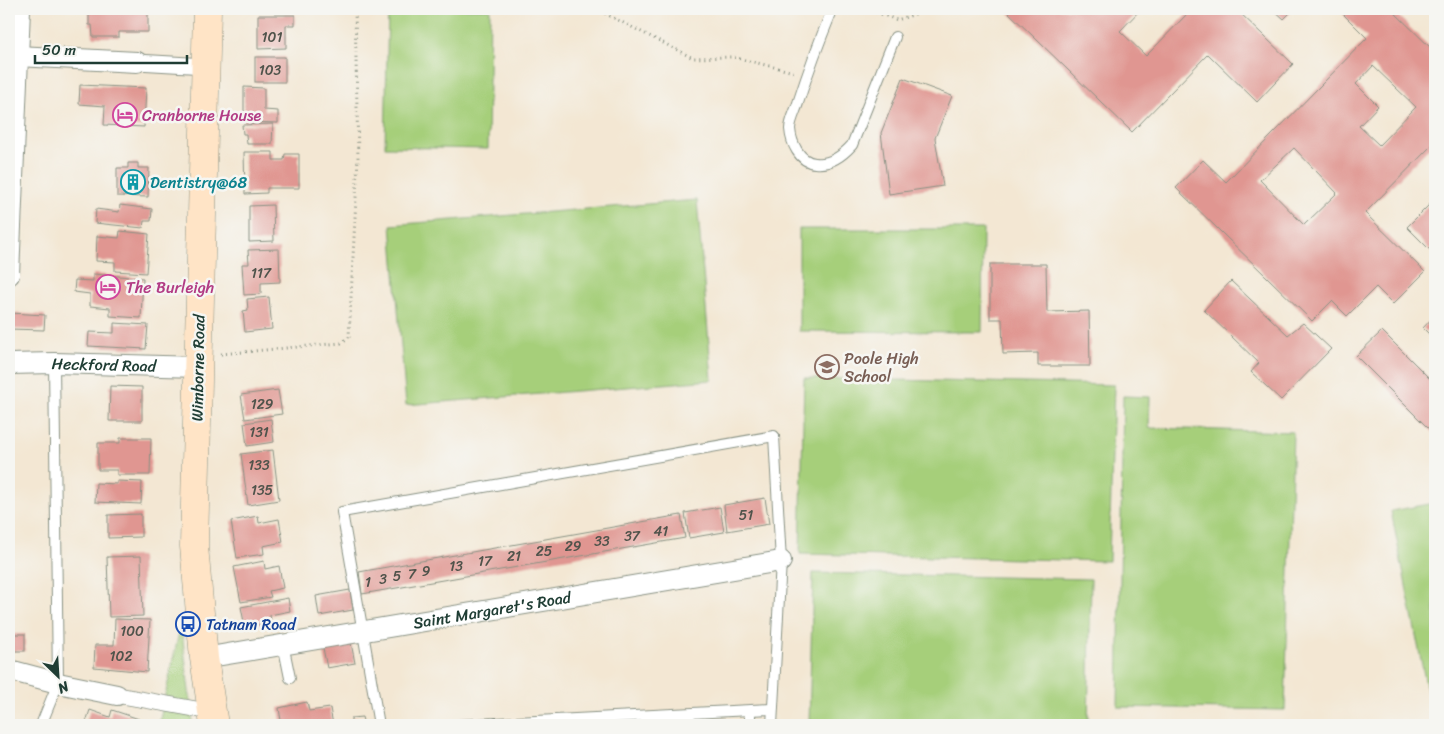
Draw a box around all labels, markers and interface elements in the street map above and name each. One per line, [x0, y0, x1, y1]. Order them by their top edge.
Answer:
house number: 101 [262, 25, 282, 50]
scale bar [35, 32, 188, 64]
text: 50 m [42, 37, 77, 63]
house number: 103 [259, 58, 282, 83]
place label: Cranborne House [142, 101, 262, 130]
hotel icon: Cranborne House [112, 102, 138, 128]
place label: Dentistry@68 [150, 168, 248, 197]
building icon: Dentistry@68 [120, 169, 146, 195]
house number: 117 [251, 261, 272, 286]
place label: The Burleigh [126, 273, 214, 302]
hotel icon: The Burleigh [95, 274, 121, 300]
street label: Wimborne Road [183, 313, 213, 422]
place label: Poole High School [844, 344, 919, 391]
street label: Heckford Road [51, 348, 158, 380]
school or university icon: Poole High School [814, 354, 840, 380]
house number: 129 [251, 392, 274, 417]
house number: 131 [249, 420, 269, 445]
house number: 133 [248, 453, 270, 478]
house number: 135 [251, 478, 274, 503]
house number: 51 [739, 503, 753, 528]
house number: 41 [654, 519, 668, 544]
house number: 37 [624, 524, 641, 549]
house number: 33 [594, 529, 610, 554]
house number: 29 [565, 534, 582, 559]
house number: 25 [536, 539, 553, 564]
house number: 21 [507, 544, 521, 569]
house number: 17 [478, 549, 493, 574]
house number: 13 [449, 554, 463, 579]
house number: 9 [422, 559, 431, 584]
house number: 7 [408, 562, 417, 587]
house number: 5 [393, 564, 402, 589]
house number: 3 [379, 567, 387, 592]
house number: 1 [365, 570, 371, 595]
street label: Saint Margaret's Road [411, 582, 575, 637]
place label: Tatnam Road [206, 610, 297, 639]
bus stop icon: Tatnam Road [175, 611, 201, 637]
house number: 100 [120, 619, 144, 644]
house number: 102 [110, 644, 132, 669]
north arrow [32, 652, 82, 702]
text: N [53, 674, 74, 701]

